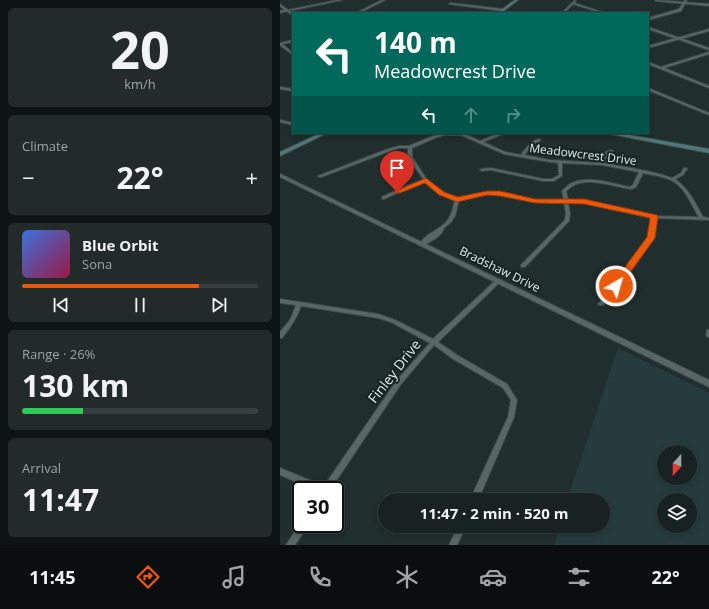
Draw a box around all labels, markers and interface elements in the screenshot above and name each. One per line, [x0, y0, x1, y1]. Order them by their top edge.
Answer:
text: 20 [110, 13, 170, 84]
text: 140 m [374, 23, 457, 61]
icon: left [308, 28, 360, 80]
text: Meadowcrest Drive [374, 59, 536, 83]
text: km/h [124, 75, 156, 93]
icon: left [418, 104, 440, 126]
icon: ahead [460, 104, 482, 126]
icon: right [502, 104, 524, 126]
text: Climate [22, 137, 68, 155]
street label: Meadowcrest Drive [528, 139, 638, 169]
pin [380, 151, 414, 192]
text: 22° [116, 157, 164, 198]
icon: arrive [386, 157, 408, 179]
text: − [22, 162, 35, 192]
text: + [245, 162, 258, 192]
text: Blue Orbit [82, 235, 159, 255]
street label: Bradshaw Drive [457, 242, 544, 296]
text: Sona [82, 255, 112, 273]
position arrow [595, 265, 637, 307]
icon: previous [50, 294, 72, 316]
icon: pause [129, 294, 151, 316]
icon: next [208, 294, 230, 316]
street label: Finley Drive [363, 335, 425, 407]
text: Range · 26% [22, 345, 95, 363]
text: 130 km [22, 365, 129, 406]
north arrow [657, 445, 697, 485]
map controls [657, 445, 697, 533]
text: Arrival [22, 459, 61, 477]
text: 11:47 [22, 479, 99, 520]
speed limit sign: 30 [292, 481, 344, 533]
button: layers [657, 493, 697, 533]
text: 11:47 · 2 min · 520 m [420, 503, 568, 523]
icon: directions [134, 563, 162, 591]
icon: music [220, 563, 248, 591]
icon: phone [306, 563, 334, 591]
icon: climate [393, 563, 421, 591]
icon: car [479, 563, 507, 591]
icon: filters [565, 563, 593, 591]
text: 11:45 [29, 565, 75, 589]
text: 22° [652, 565, 680, 589]

